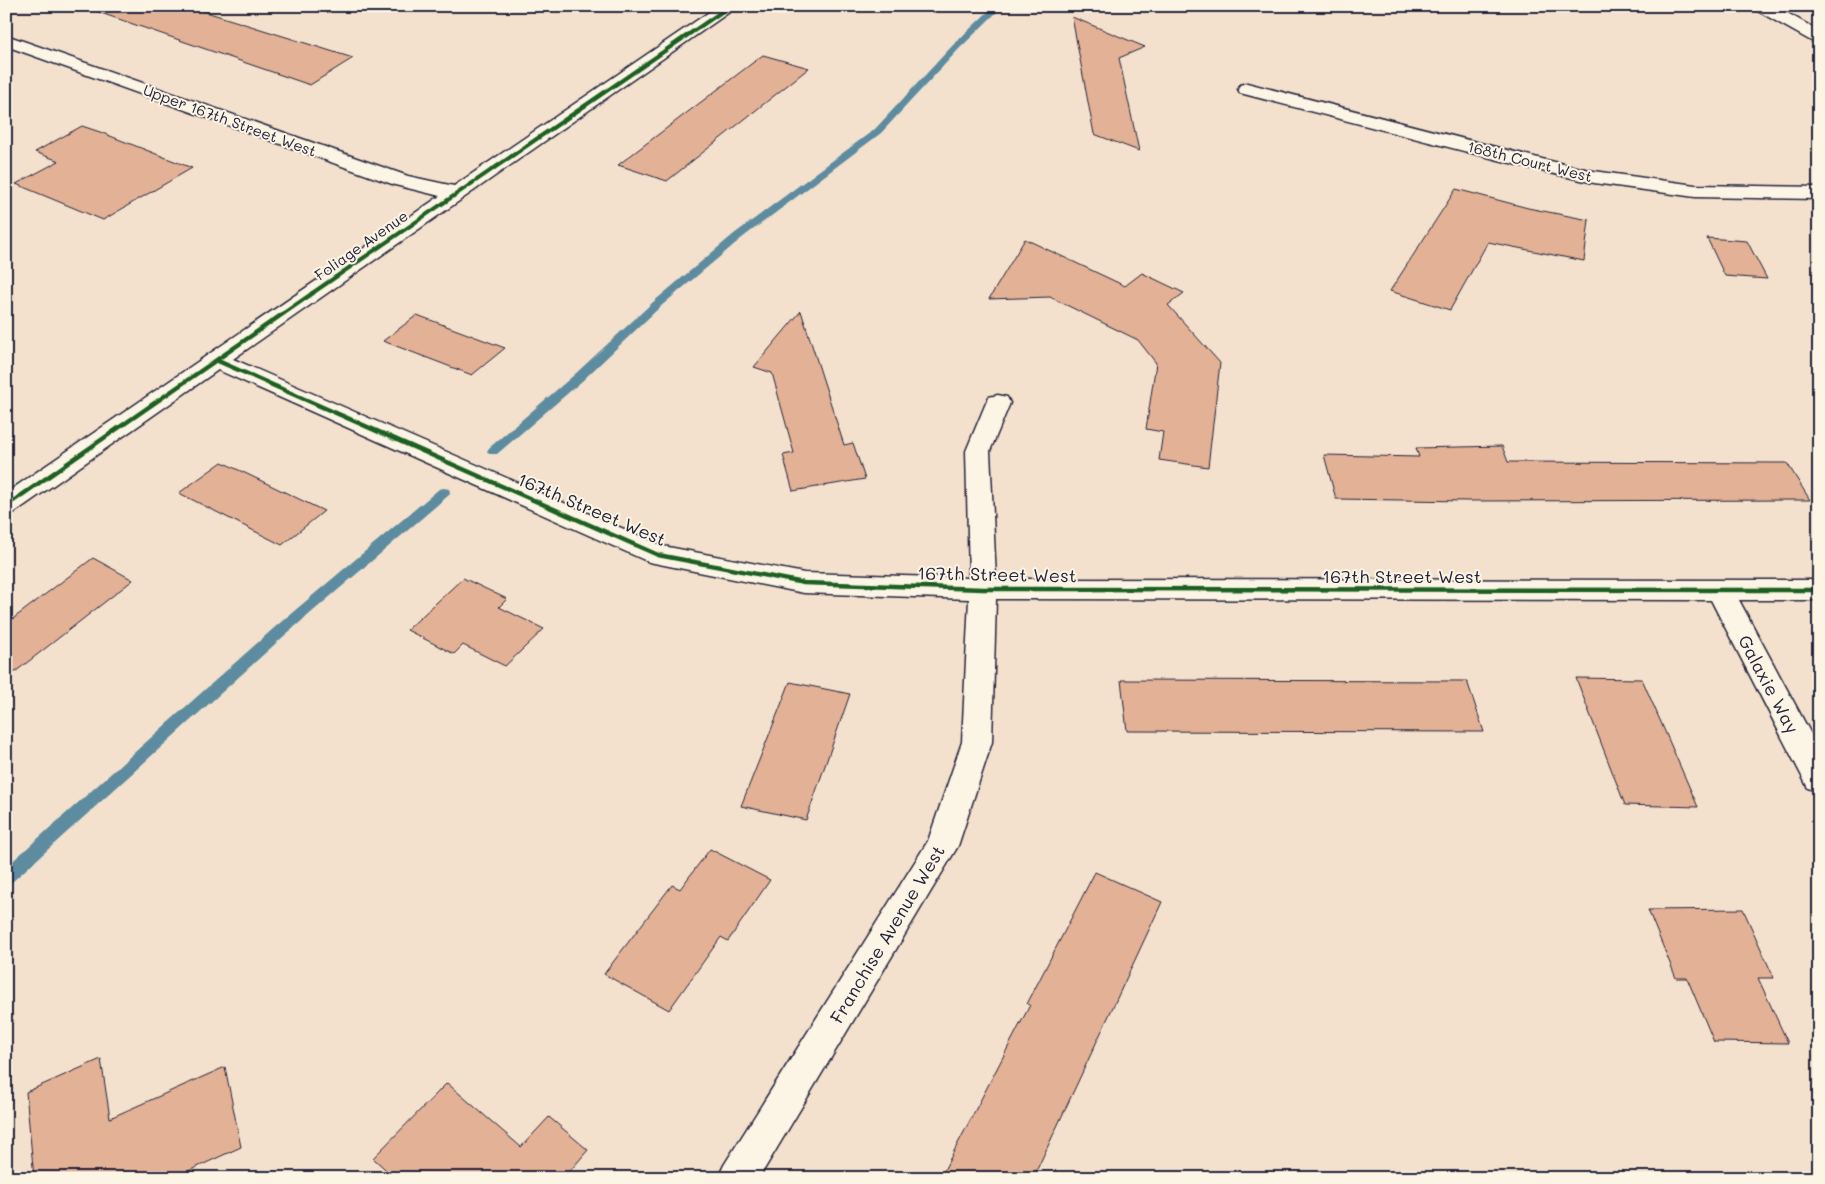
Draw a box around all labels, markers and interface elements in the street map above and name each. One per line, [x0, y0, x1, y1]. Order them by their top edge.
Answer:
street label: Upper 167th Street West [141, 79, 319, 161]
street label: 168th Court West [1466, 136, 1594, 186]
street label: Foliage Avenue [310, 205, 412, 285]
street label: 167th Street West [514, 467, 670, 551]
street label: 167th Street West [917, 561, 1077, 587]
street label: 167th Street West [1322, 564, 1482, 588]
street label: Galaxie Way [1733, 631, 1805, 737]
street label: Franchise Avenue West [824, 840, 950, 1028]

